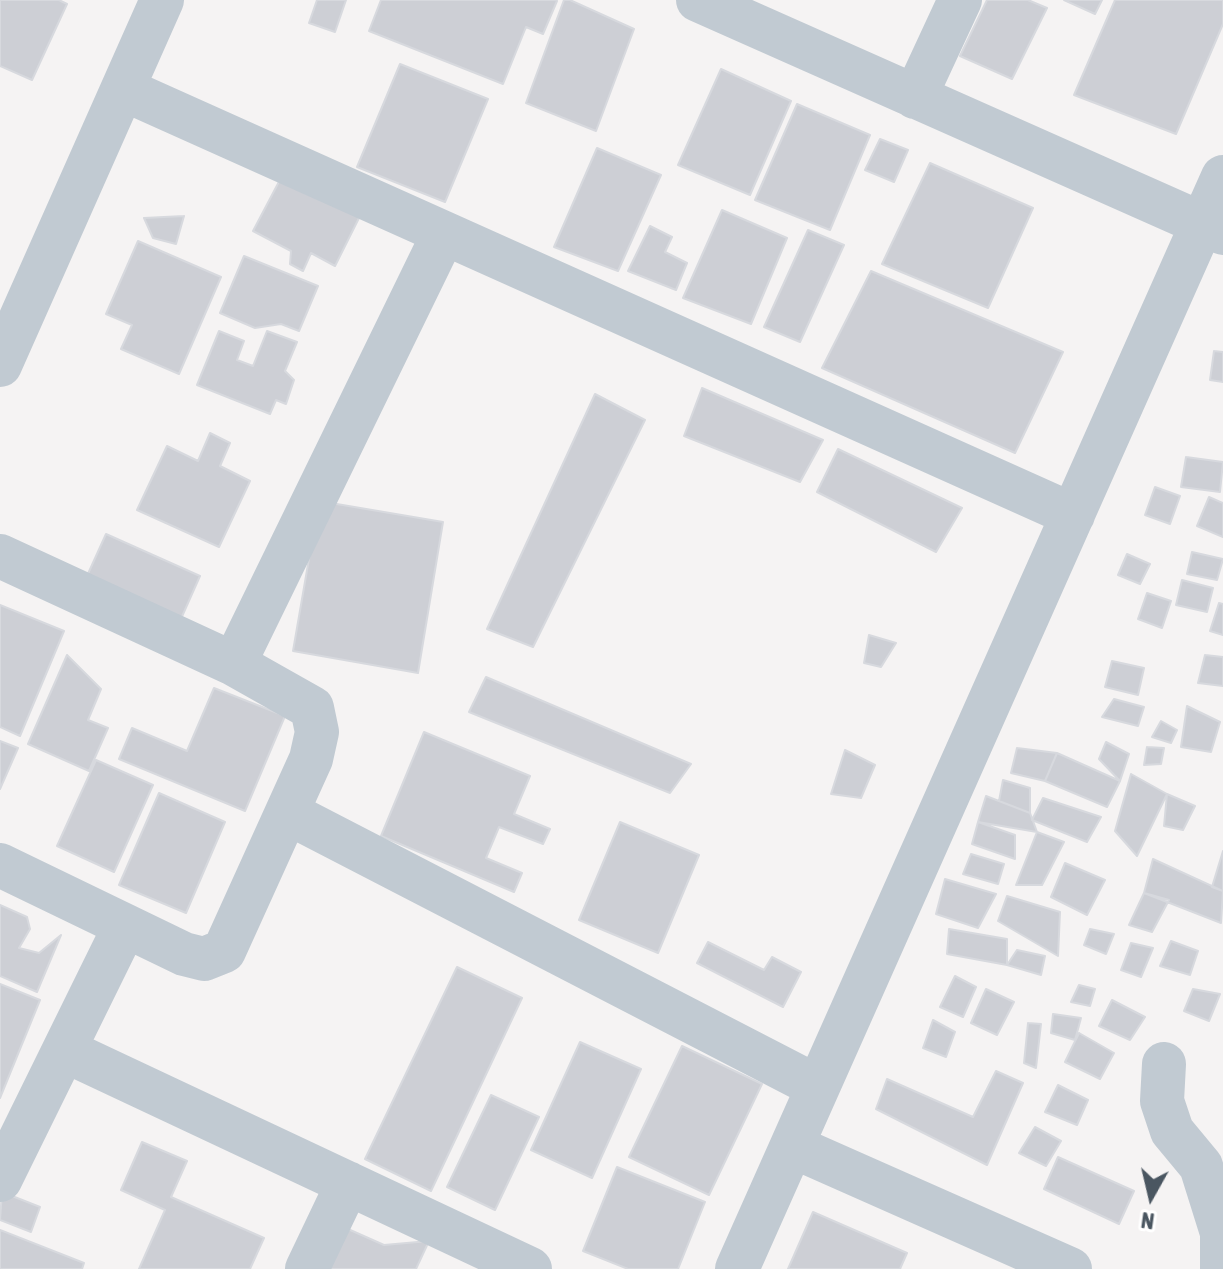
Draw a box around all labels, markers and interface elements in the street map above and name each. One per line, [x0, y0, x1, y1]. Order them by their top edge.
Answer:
north arrow [1111, 1157, 1191, 1237]
text: N [1139, 1207, 1156, 1235]

